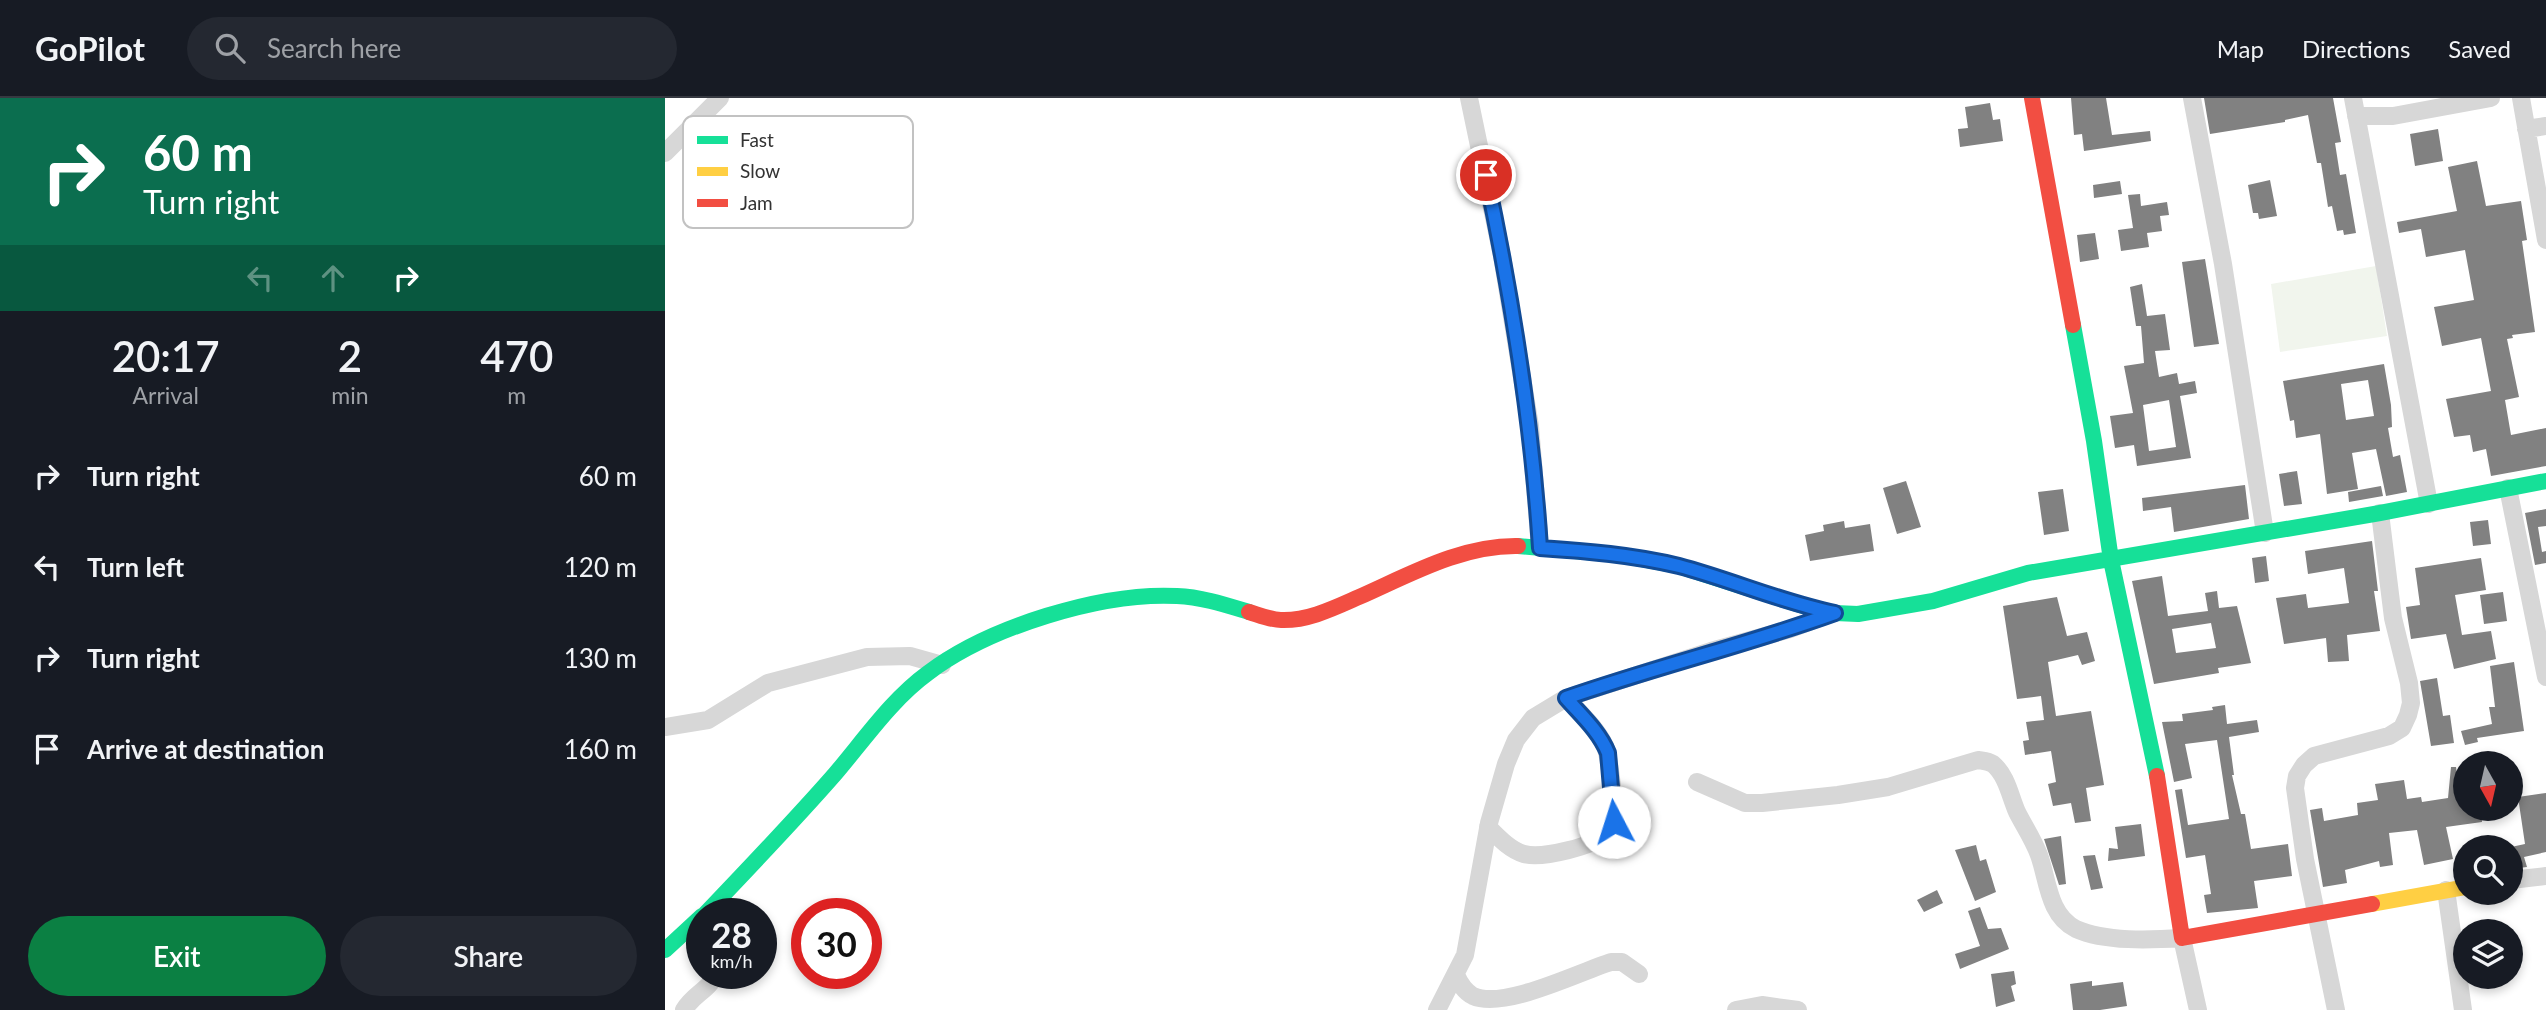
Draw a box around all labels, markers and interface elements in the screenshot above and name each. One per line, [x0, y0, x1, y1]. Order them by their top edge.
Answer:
search box [187, 17, 677, 80]
text: GoPilot [35, 28, 145, 68]
icon: search [211, 29, 249, 67]
text: Search here [267, 32, 401, 64]
text: Map [2217, 34, 2264, 63]
text: Directions [2302, 34, 2410, 63]
text: Saved [2448, 34, 2511, 63]
legend [683, 116, 913, 228]
text: 60 m [143, 123, 253, 181]
icon: right [28, 126, 119, 217]
text: Fast [740, 128, 774, 151]
pin [1456, 145, 1516, 205]
icon: arrive [1467, 156, 1505, 194]
text: Slow [740, 159, 780, 182]
text: Turn right [143, 182, 279, 221]
text: Jam [740, 191, 773, 214]
icon: left [241, 259, 279, 297]
icon: ahead [314, 259, 352, 297]
icon: right [387, 259, 425, 297]
text: 20:17 [112, 331, 220, 381]
text: 2 [338, 331, 362, 381]
text: 470 [480, 331, 553, 381]
text: Arrival [133, 381, 199, 409]
text: min [331, 381, 369, 409]
text: m [507, 381, 526, 409]
icon: right [28, 457, 66, 495]
text: Turn right [87, 460, 200, 492]
text: 60 m [579, 460, 637, 492]
icon: left [28, 548, 66, 586]
text: Turn left [87, 551, 184, 583]
text: 120 m [564, 551, 637, 583]
icon: right [28, 639, 66, 677]
text: Turn right [87, 642, 200, 674]
text: 130 m [564, 642, 637, 674]
icon: arrive [28, 730, 66, 768]
text: Arrive at destination [87, 733, 324, 765]
text: 160 m [564, 733, 637, 765]
north arrow [2453, 751, 2523, 821]
map controls [2453, 751, 2523, 989]
position arrow [1577, 785, 1651, 859]
button: search [2453, 835, 2523, 905]
speed limit sign: 30 [791, 898, 882, 989]
text: 28 [711, 913, 752, 955]
button: Exit [28, 916, 326, 996]
button: Share [340, 916, 637, 996]
button: layers [2453, 919, 2523, 989]
text: km/h [710, 950, 753, 972]

